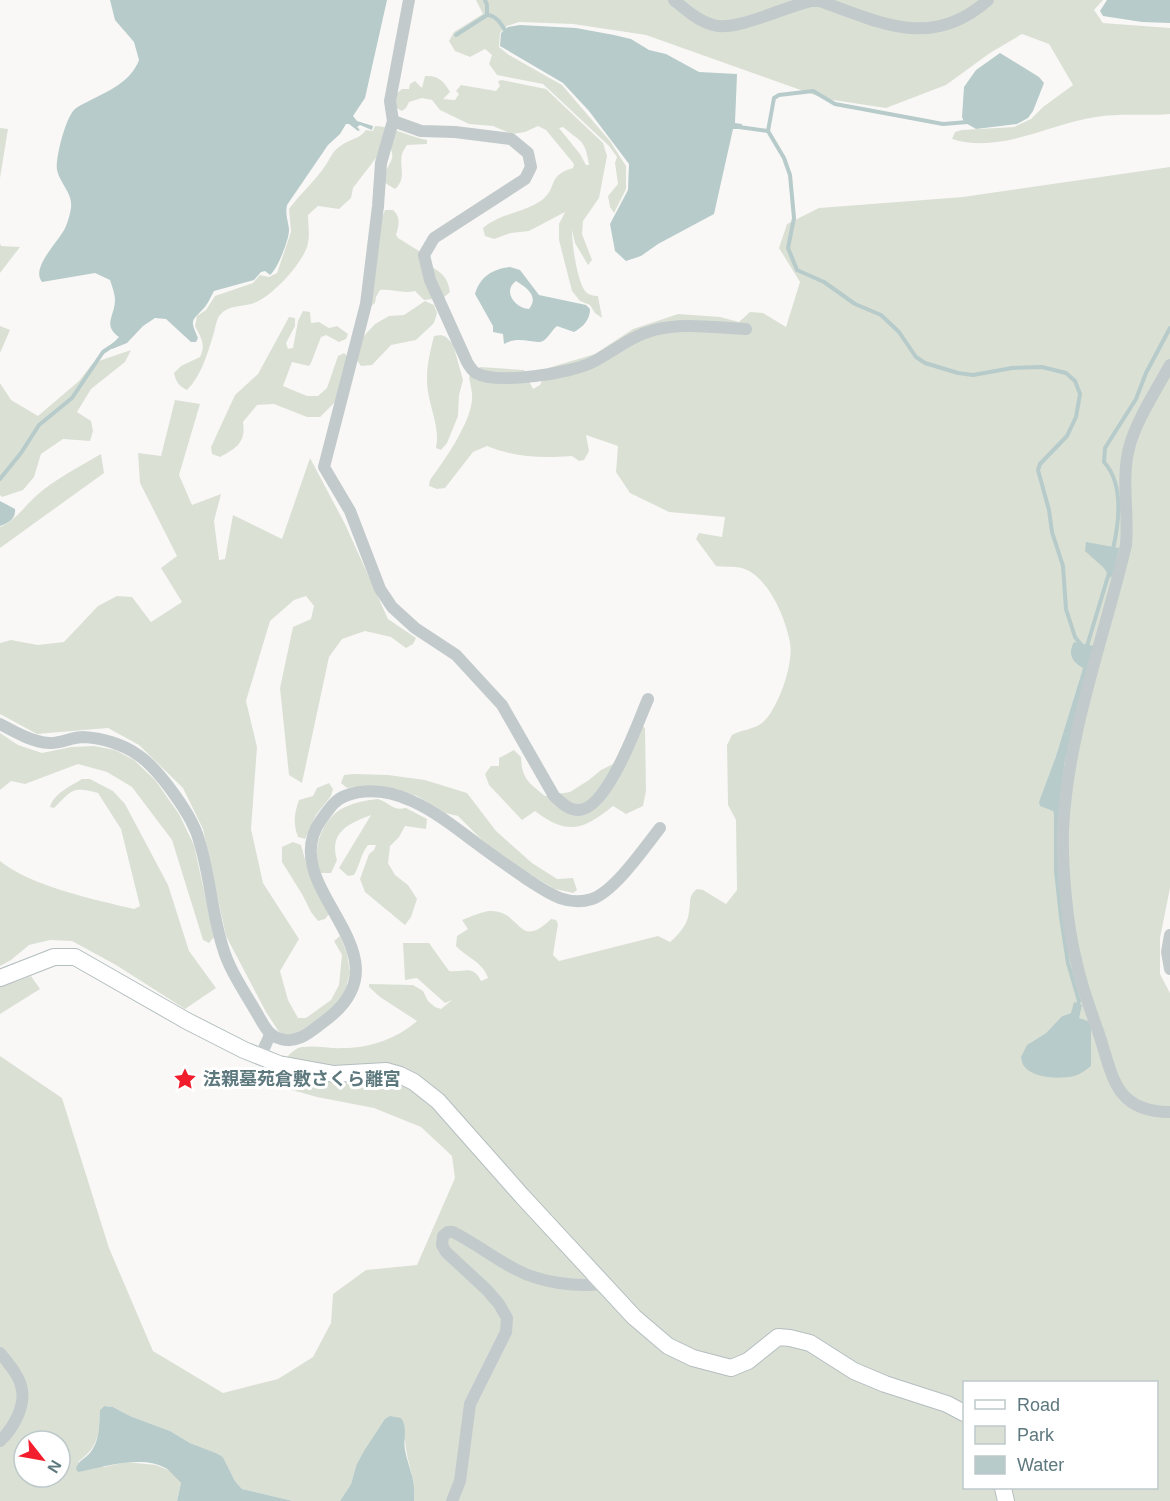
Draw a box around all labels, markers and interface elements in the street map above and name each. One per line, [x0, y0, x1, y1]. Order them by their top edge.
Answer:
place icon: 法親墓苑倉敷さくら離宮 [172, 1066, 198, 1092]
place label: 法親墓苑倉敷さくら離宮 [203, 1069, 401, 1089]
legend [963, 1381, 1158, 1489]
text: Road [1017, 1395, 1060, 1415]
text: Park [1017, 1425, 1055, 1445]
north arrow [12, 1429, 72, 1489]
text: Water [1017, 1455, 1064, 1475]
text: N [44, 1457, 65, 1476]

